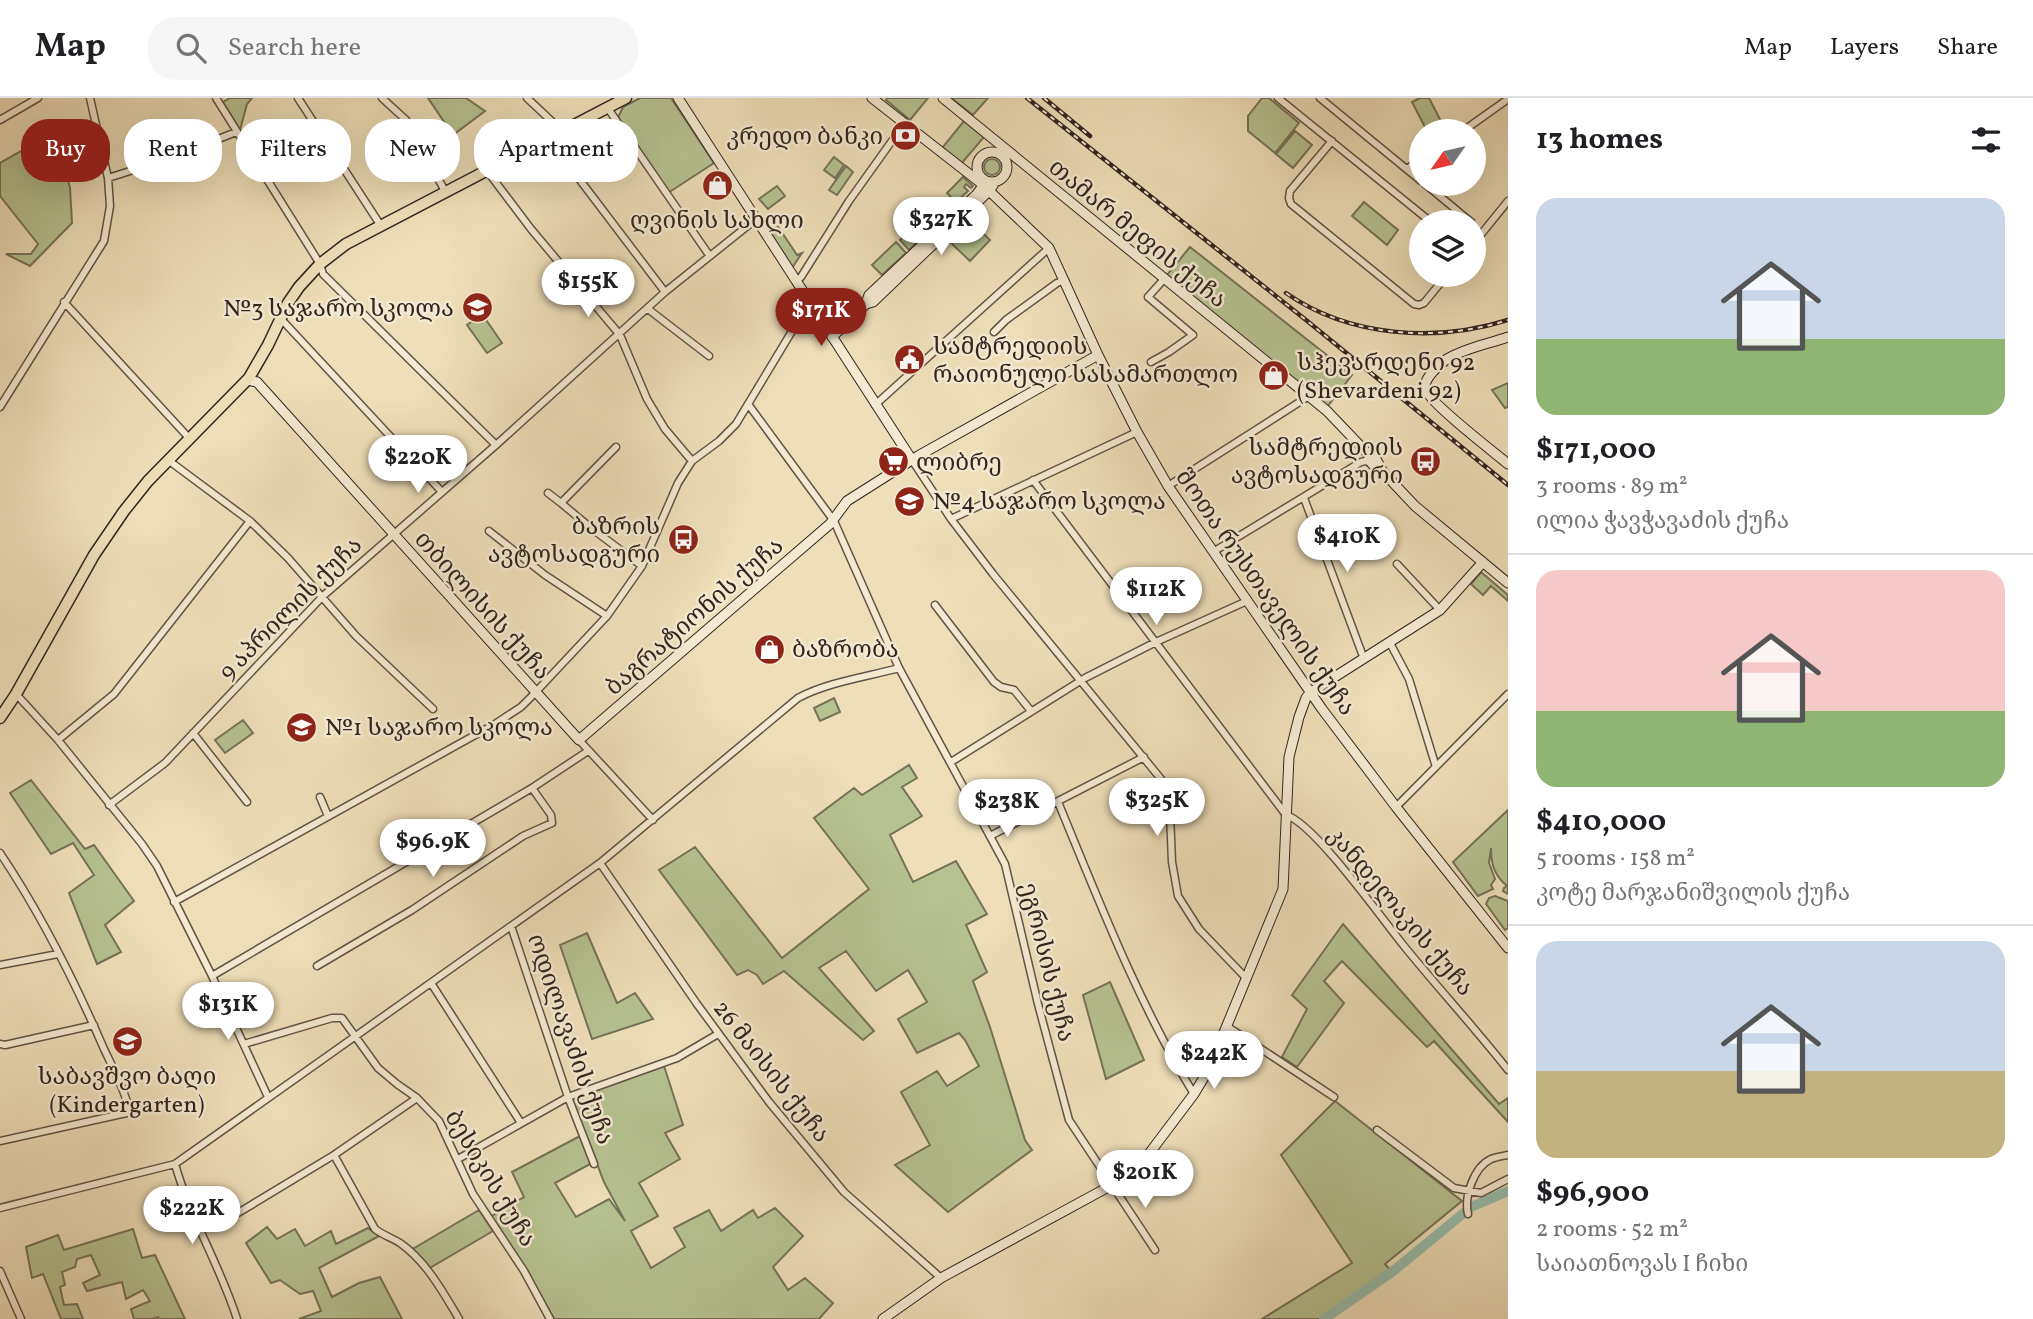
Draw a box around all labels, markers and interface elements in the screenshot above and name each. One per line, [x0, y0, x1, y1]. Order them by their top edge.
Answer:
search box [148, 17, 638, 80]
text: Map [35, 25, 106, 71]
icon: search [172, 29, 210, 67]
text: Search here [228, 30, 361, 66]
text: Map [1744, 31, 1792, 65]
text: Layers [1830, 31, 1899, 65]
text: Share [1937, 31, 1998, 65]
chip: Buy [21, 119, 110, 182]
chip: Rent [124, 119, 222, 182]
chip: Filters [236, 119, 351, 182]
chip: New [365, 119, 460, 182]
chip: Apartment [474, 119, 638, 182]
bank icon: კრედო ბანკი [889, 119, 923, 153]
north arrow [1409, 119, 1486, 196]
map controls [1409, 119, 1486, 287]
text: 13 homes [1536, 119, 1663, 161]
place label: კრედო ბანკი [726, 121, 883, 155]
icon: filters [1967, 121, 2005, 159]
street label: თამარ მეფის ქუჩა [1040, 152, 1233, 317]
shop icon: ღვინის სახლი [700, 169, 734, 203]
pin: $327K [892, 198, 990, 257]
text: $327K [909, 204, 973, 236]
place label: ღვინის სახლი [630, 205, 804, 239]
button: layers [1409, 210, 1486, 287]
icon: home [1708, 243, 1834, 369]
pin: $155K [539, 260, 637, 319]
text: $155K [558, 266, 618, 298]
pin: $171K [772, 288, 870, 348]
school or university icon: №3 საჯარო სკოლა [460, 291, 494, 325]
place label: №3 საჯარო სკოლა [223, 293, 454, 327]
text: $171K [792, 295, 850, 327]
place label: სამტრედიის რაიონული სასამართლო [933, 331, 1238, 393]
public building icon: სამტრედიის რაიონული სასამართლო [893, 343, 927, 377]
place label: სჰევარდენი 92 (Shevardeni 92) [1297, 347, 1475, 409]
shop icon: სჰევარდენი 92 (Shevardeni 92) [1257, 359, 1291, 393]
text: $171,000 [1536, 429, 1656, 471]
place label: სამტრედიის ავტოსადგური [1231, 432, 1403, 494]
pin: $220K [369, 436, 467, 495]
text: $220K [384, 442, 452, 474]
bus stop icon: სამტრედიის ავტოსადგური [1409, 444, 1443, 478]
supermarket icon: ლიბრე [876, 445, 910, 479]
place label: ლიბრე [916, 447, 1002, 481]
street label: შოთა რუსთაველის ქუჩა [1166, 463, 1363, 723]
text: 3 rooms · 89 m² [1536, 471, 1688, 503]
school or university icon: №4 საჯარო სკოლა [893, 484, 927, 518]
place label: №4 საჯარო სკოლა [933, 486, 1166, 520]
text: ილია ჭავჭავაძის ქუჩა [1536, 506, 1789, 538]
place label: ბაზრის ავტოსადგური [488, 511, 660, 573]
pin: $410K [1298, 514, 1396, 574]
text: $410K [1314, 521, 1380, 553]
bus stop icon: ბაზრის ავტოსადგური [666, 523, 700, 557]
street label: თბილისის ქუჩა [405, 524, 558, 688]
street label: 9 აპრილის ქუჩა [212, 530, 371, 689]
street label: ბაგრატიონის ქუჩა [599, 530, 792, 705]
pin: $112K [1107, 568, 1205, 627]
text: $112K [1126, 574, 1186, 606]
icon: home [1708, 615, 1834, 741]
shop icon: ბაზრობა [752, 632, 786, 666]
place label: ბაზრობა [792, 634, 899, 668]
school or university icon: №1 საჯარო სკოლა [285, 710, 319, 744]
place label: №1 საჯარო სკოლა [325, 712, 553, 746]
pin: $325K [1108, 778, 1206, 838]
pin: $238K [958, 780, 1056, 839]
text: $325K [1125, 785, 1189, 817]
text: $238K [974, 786, 1040, 818]
text: $410,000 [1536, 801, 1666, 843]
pin: $96.9K [376, 820, 490, 879]
street label: კანდელაკის ქუჩა [1318, 820, 1481, 1004]
text: $96.9K [396, 826, 470, 858]
text: 5 rooms · 158 m² [1536, 843, 1695, 875]
text: კოტე მარჯანიშვილის ქუჩა [1536, 878, 1850, 910]
street label: ეგრისის ქუჩა [1010, 879, 1082, 1046]
street label: ოდილავაძის ქუჩა [517, 930, 621, 1149]
pin: $131K [179, 982, 277, 1042]
icon: home [1708, 986, 1834, 1112]
text: $131K [198, 989, 258, 1021]
street label: 26 მაისის ქუჩა [704, 994, 837, 1151]
school or university icon: საბავშვო ბაღი (Kindergarten) [110, 1025, 144, 1059]
pin: $242K [1165, 1032, 1263, 1091]
text: $242K [1180, 1038, 1248, 1070]
place label: საბავშვო ბაღი (Kindergarten) [38, 1061, 216, 1123]
street label: ბესიკის ქუჩა [435, 1104, 544, 1254]
pin: $201K [1096, 1150, 1194, 1210]
text: $201K [1113, 1157, 1177, 1189]
text: $96,900 [1536, 1172, 1649, 1214]
pin: $222K [143, 1186, 241, 1246]
text: $222K [159, 1193, 225, 1225]
text: 2 rooms · 52 m² [1536, 1214, 1688, 1246]
text: საიათნოვას I ჩიხი [1536, 1249, 1748, 1281]

